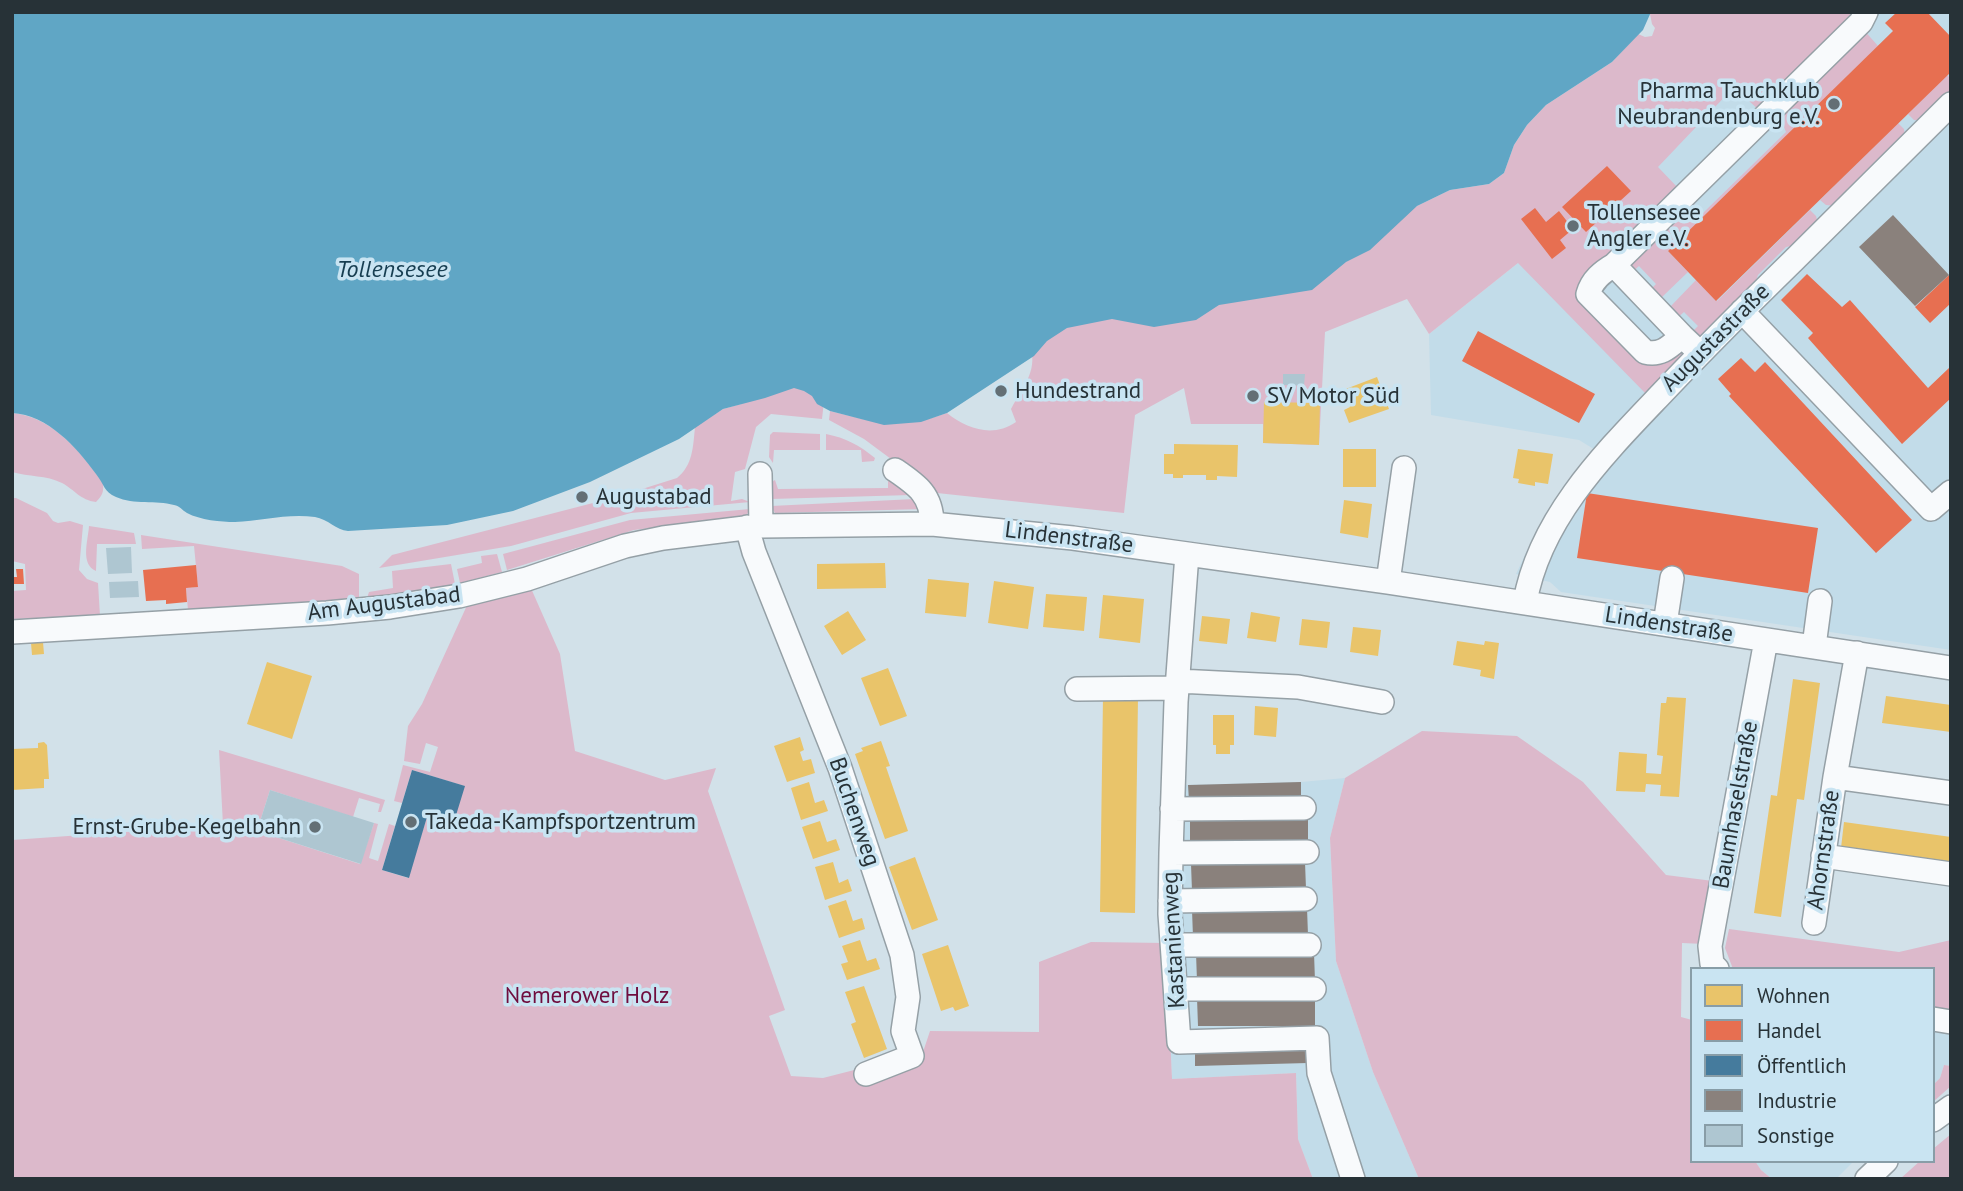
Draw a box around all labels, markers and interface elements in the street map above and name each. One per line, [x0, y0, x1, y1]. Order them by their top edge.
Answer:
place label: Pharma Tauchklub Neubrandenburg e.V. [1617, 77, 1820, 131]
marker: Pharma Tauchklub Neubrandenburg e.V. [1826, 96, 1842, 112]
place label: Tollensesee Angler e.V. [1587, 199, 1701, 253]
marker: Tollensesee Angler e.V. [1565, 218, 1581, 234]
water label: Tollensesee [336, 256, 448, 284]
street label: Augustastraße [1656, 278, 1776, 398]
place label: Hundestrand [1015, 377, 1141, 405]
place label: SV Motor Süd [1267, 382, 1400, 410]
marker: Hundestrand [993, 383, 1009, 399]
marker: SV Motor Süd [1245, 388, 1261, 404]
place label: Augustabad [596, 483, 712, 511]
marker: Augustabad [574, 489, 590, 505]
street label: Lindenstraße [1003, 516, 1135, 560]
street label: Am Augustabad [306, 581, 462, 627]
street label: Lindenstraße [1603, 601, 1735, 649]
street label: Baumhaselstraße [1708, 719, 1764, 891]
street label: Buchenweg [822, 754, 886, 870]
street label: Ahornstraße [1802, 788, 1846, 912]
place label: Takeda-Kampfsportzentrum [425, 808, 696, 836]
place label: Ernst-Grube-Kegelbahn [72, 813, 301, 841]
marker: Takeda-Kampfsportzentrum [403, 814, 419, 830]
marker: Ernst-Grube-Kegelbahn [307, 819, 323, 835]
street label: Kastanienweg [1157, 871, 1191, 1009]
legend [1690, 967, 1935, 1163]
park label: Nemerower Holz [505, 982, 669, 1010]
text: Wohnen [1757, 982, 1830, 1009]
text: Handel [1757, 1017, 1821, 1044]
text: Öffentlich [1757, 1052, 1847, 1079]
text: Industrie [1757, 1087, 1837, 1114]
text: Sonstige [1757, 1122, 1834, 1149]

